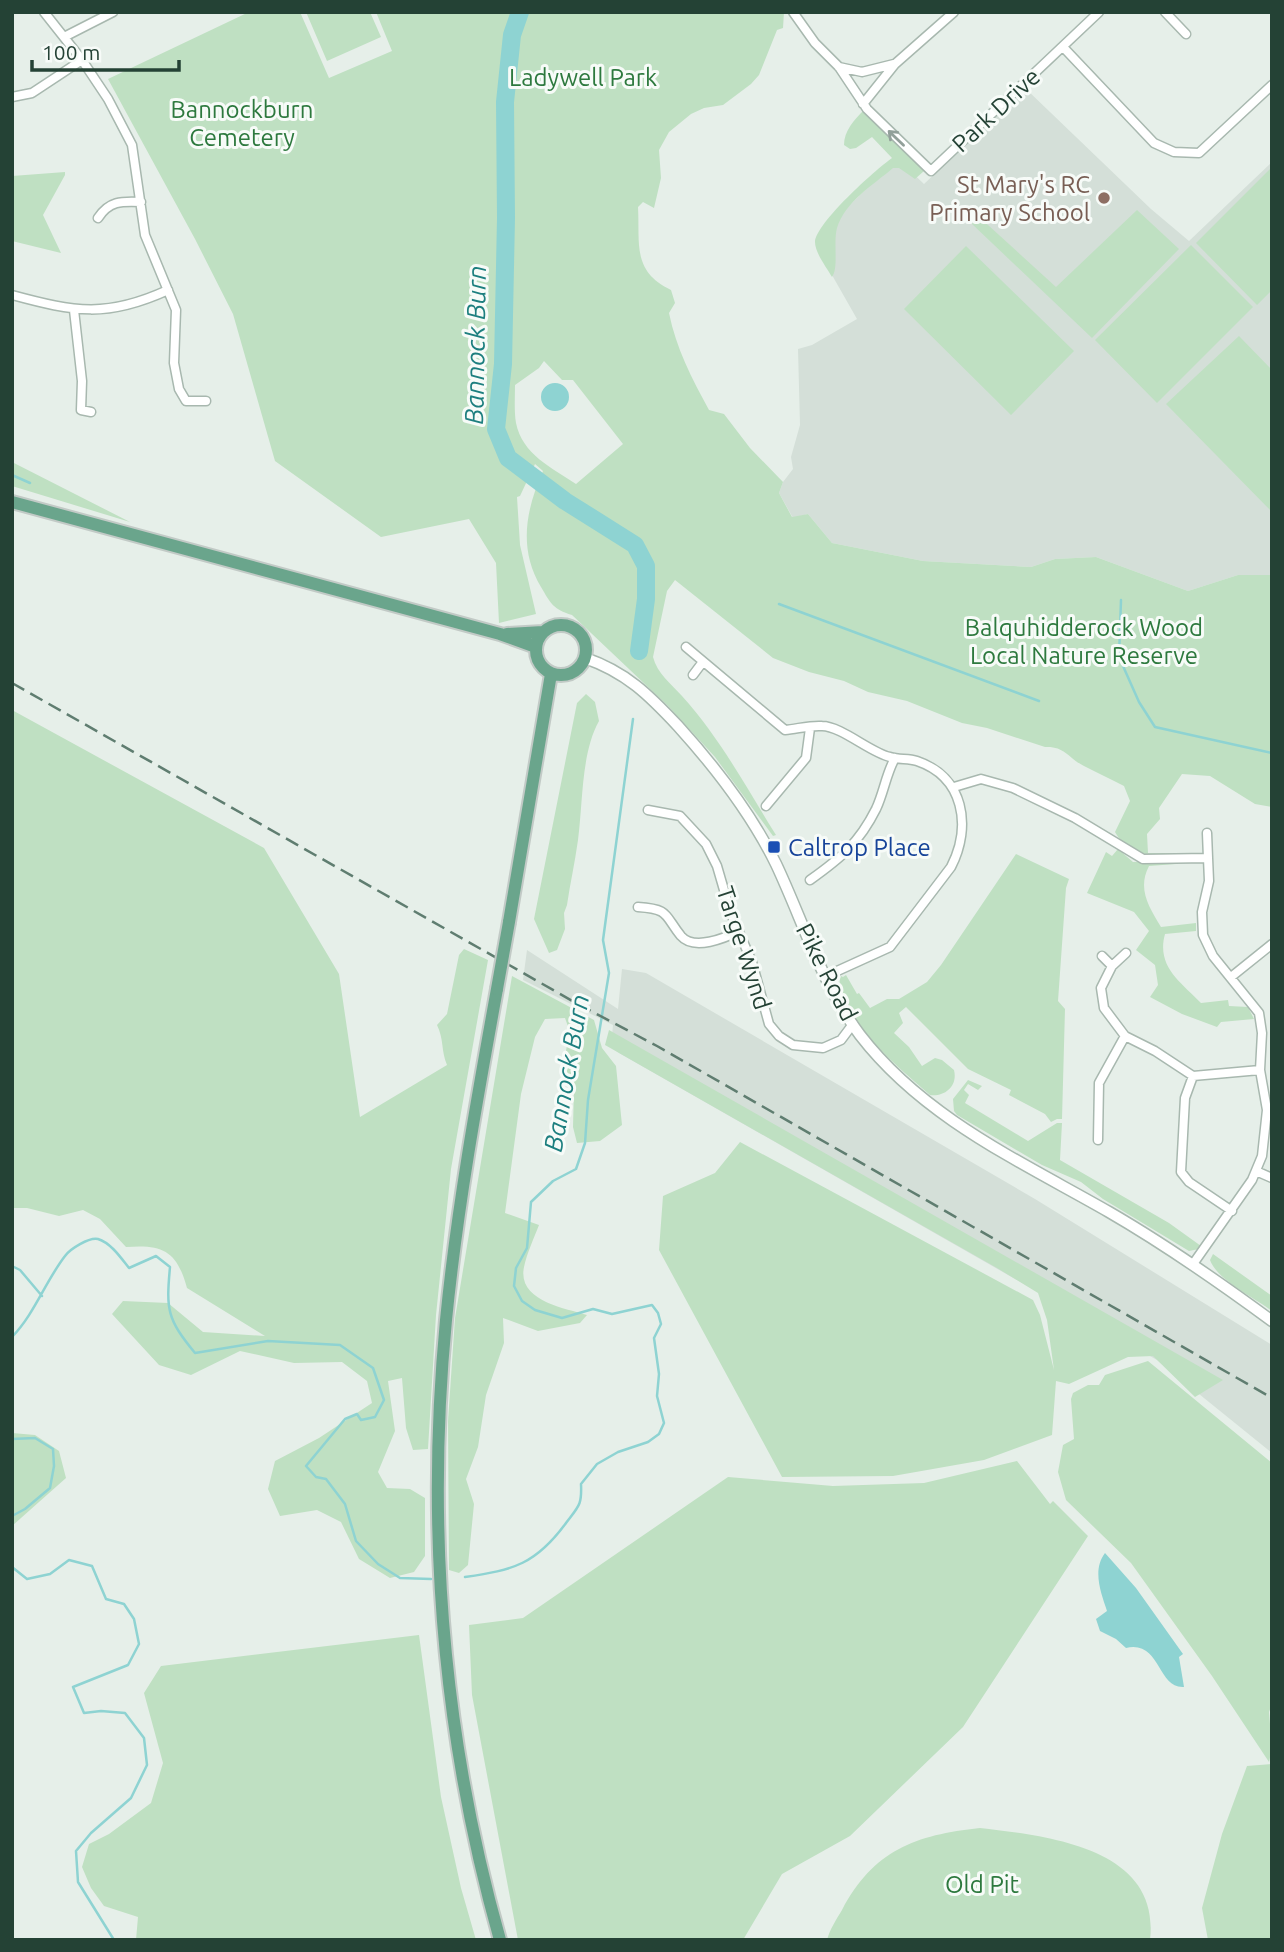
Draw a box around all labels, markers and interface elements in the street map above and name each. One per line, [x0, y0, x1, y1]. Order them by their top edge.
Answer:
scale bar [32, 28, 178, 72]
text: 100 m [42, 40, 100, 64]
street label: Park Drive [947, 63, 1045, 157]
park label: Ladywell Park [509, 64, 657, 91]
park label: Bannockburn Cemetery [171, 96, 313, 151]
one-way arrow [888, 129, 905, 146]
place label: St Mary's RC Primary School [929, 171, 1090, 226]
marker: St Mary's RC Primary School [1096, 190, 1112, 206]
water label: Bannock Burn [459, 265, 491, 425]
park label: Balquhidderock Wood Local Nature Reserve [965, 614, 1203, 669]
place label: Caltrop Place [788, 834, 931, 861]
marker: Caltrop Place [766, 839, 782, 855]
street label: Targe Wynd [711, 883, 777, 1013]
street label: Pike Road [791, 919, 863, 1025]
water label: Bannock Burn [538, 992, 594, 1154]
park label: Old Pit [945, 1871, 1020, 1898]

